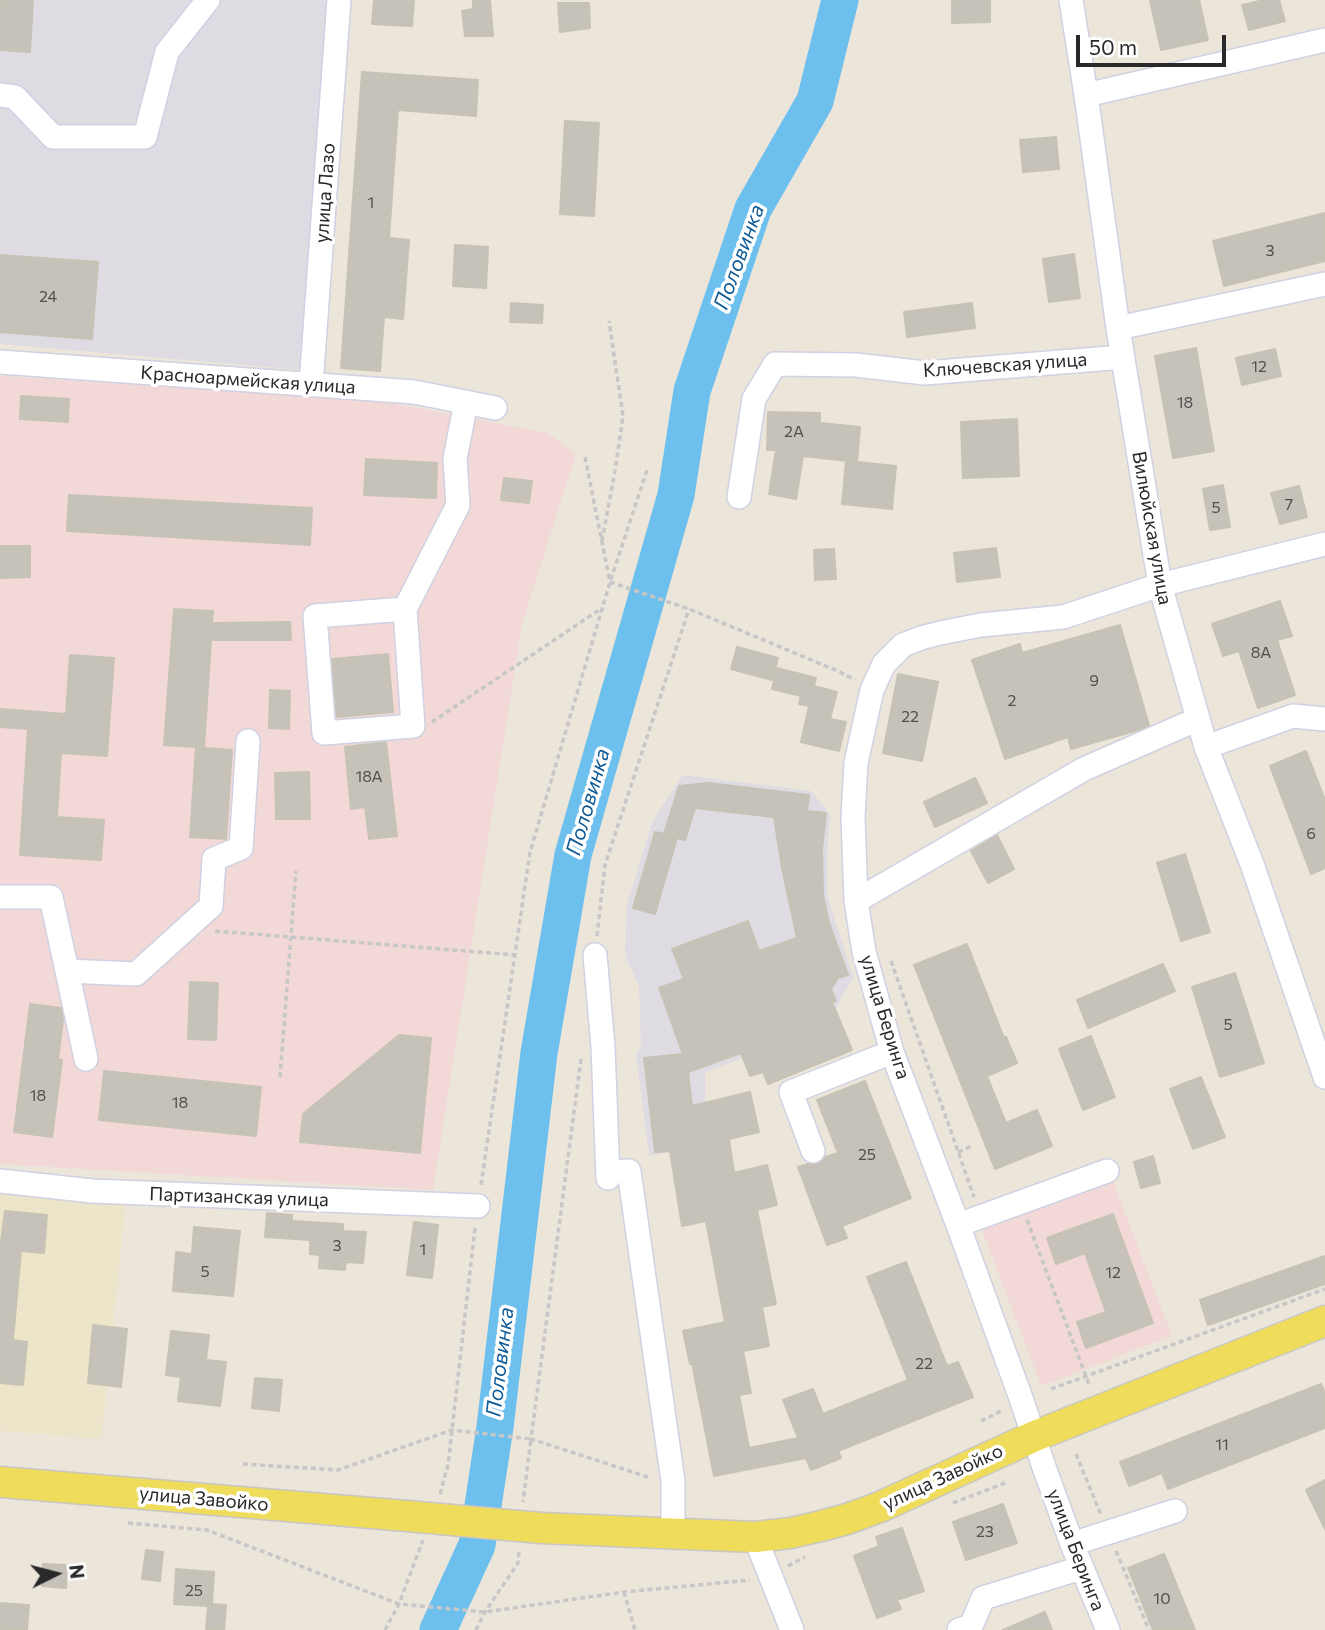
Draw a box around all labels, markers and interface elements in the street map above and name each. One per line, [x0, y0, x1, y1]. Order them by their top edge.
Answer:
scale bar [1080, 21, 1230, 65]
text: 50 m [1089, 34, 1137, 59]
street label: улица Лазо [310, 142, 340, 244]
house number: 1 [368, 193, 374, 213]
water label: Половинка [708, 201, 770, 313]
house number: 3 [1265, 241, 1275, 261]
house number: 24 [39, 287, 57, 307]
street label: Ключевская улица [922, 348, 1088, 382]
house number: 12 [1251, 357, 1267, 377]
street label: Красноармейская улица [140, 361, 356, 399]
house number: 18 [1177, 393, 1193, 413]
house number: 2А [784, 422, 804, 442]
street label: Вилюйская улица [1127, 449, 1177, 607]
house number: 7 [1285, 495, 1293, 515]
house number: 5 [1211, 498, 1221, 518]
house number: 8А [1251, 643, 1271, 663]
house number: 9 [1089, 671, 1099, 691]
house number: 2 [1008, 691, 1016, 711]
house number: 22 [901, 707, 919, 727]
water label: Половинка [561, 746, 615, 858]
house number: 18А [355, 767, 383, 787]
house number: 6 [1306, 824, 1316, 844]
street label: улица Беринга [855, 952, 915, 1082]
house number: 5 [1223, 1015, 1233, 1035]
house number: 18 [30, 1086, 46, 1106]
house number: 18 [172, 1093, 188, 1113]
house number: 25 [858, 1145, 876, 1165]
street label: Партизанская улица [149, 1182, 329, 1212]
house number: 3 [332, 1236, 342, 1256]
house number: 1 [420, 1240, 426, 1260]
house number: 5 [200, 1262, 210, 1282]
house number: 12 [1105, 1263, 1121, 1283]
water label: Половинка [481, 1306, 519, 1418]
house number: 22 [915, 1354, 933, 1374]
house number: 11 [1215, 1435, 1229, 1455]
street label: улица Завойко [879, 1439, 1007, 1515]
street label: улица Завойко [138, 1482, 270, 1516]
street label: улица Беринга [1042, 1486, 1110, 1614]
house number: 23 [976, 1522, 994, 1542]
north arrow [21, 1539, 91, 1609]
text: N [65, 1563, 90, 1580]
house number: 25 [185, 1581, 203, 1601]
house number: 10 [1153, 1589, 1171, 1609]

